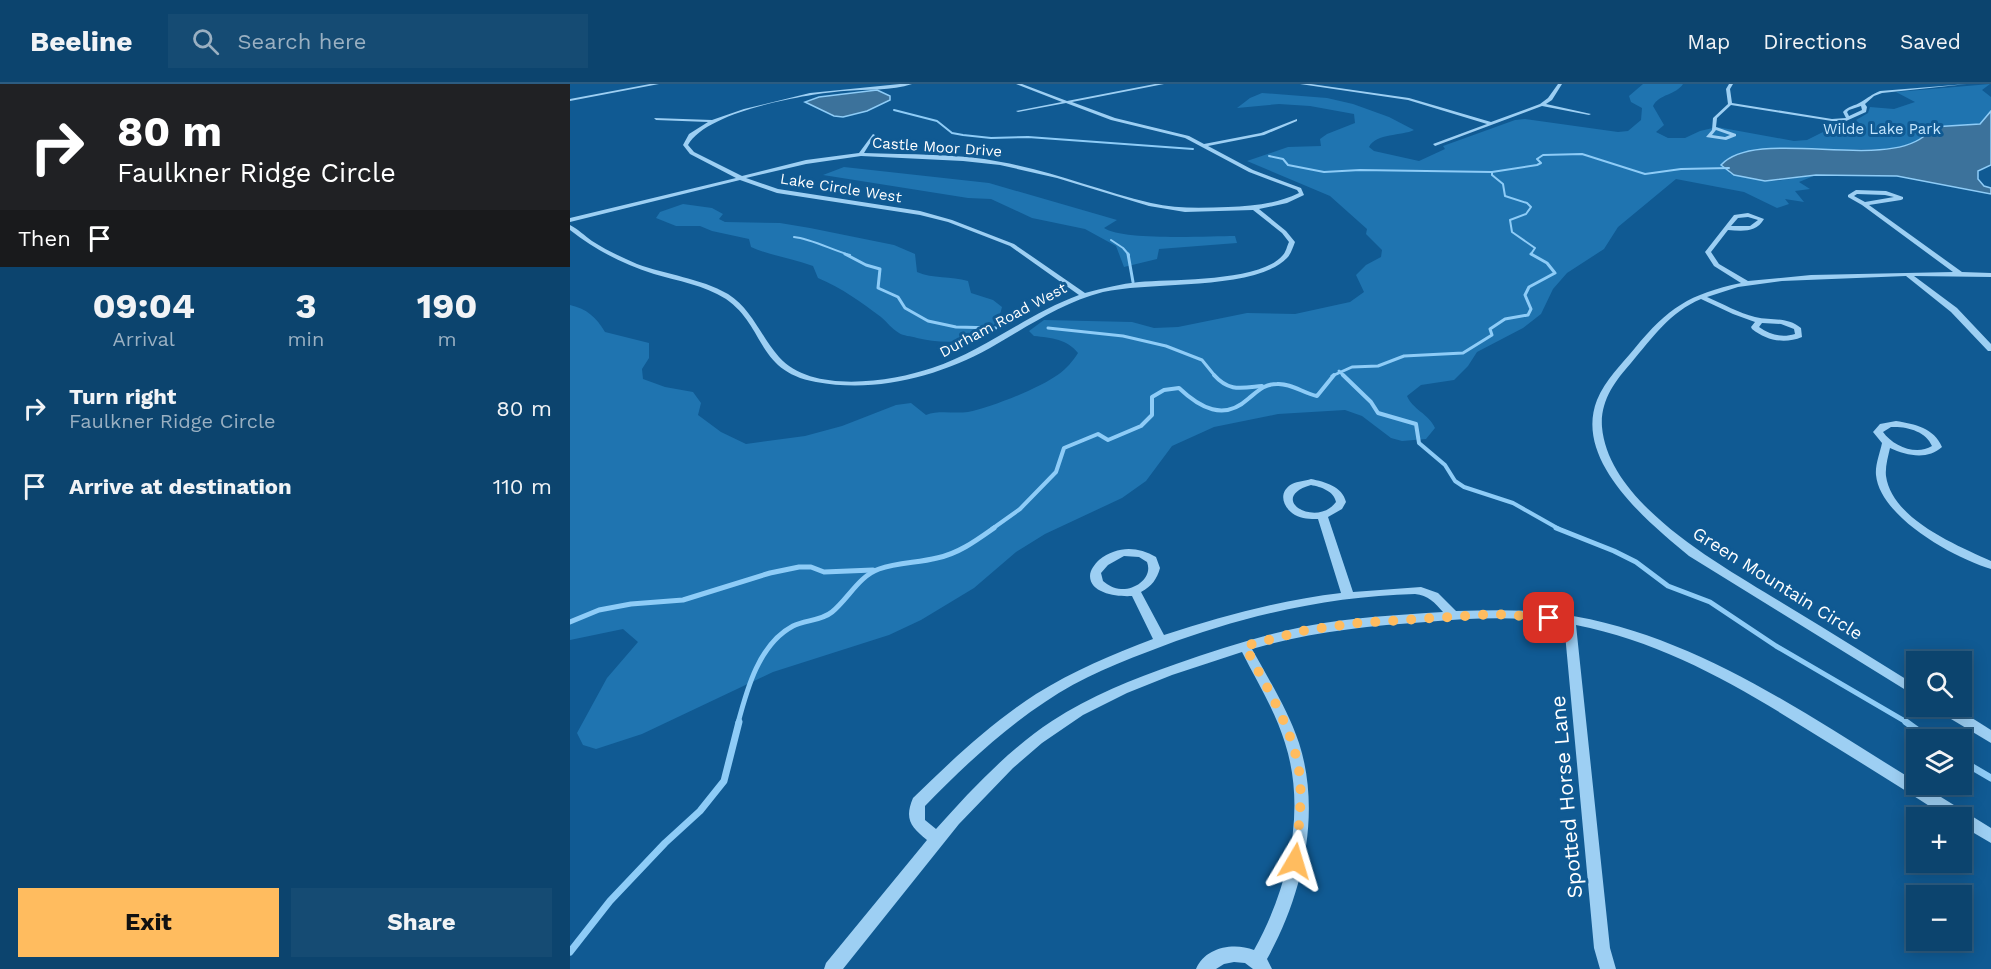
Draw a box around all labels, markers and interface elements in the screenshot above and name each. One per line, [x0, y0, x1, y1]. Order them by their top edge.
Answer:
search box [168, 14, 588, 68]
text: Beeline [30, 25, 132, 58]
icon: search [189, 25, 222, 58]
text: Search here [237, 29, 366, 54]
text: Map [1687, 29, 1730, 54]
text: Directions [1763, 29, 1867, 54]
text: Saved [1900, 29, 1961, 54]
text: 80 m [117, 107, 222, 156]
icon: right [18, 108, 96, 186]
park label: Wilde Lake Park [1823, 120, 1941, 138]
street label: Castle Moor Drive [871, 133, 1003, 161]
text: Faulkner Ridge Circle [117, 157, 396, 189]
street label: Lake Circle West [779, 170, 904, 207]
icon: arrive [83, 222, 116, 255]
text: Then [18, 226, 71, 251]
street label: Durham Road West [936, 279, 1070, 361]
text: 09:04 [92, 285, 195, 327]
text: 3 [295, 285, 317, 327]
text: 190 [417, 285, 478, 327]
text: Arrival [113, 327, 175, 351]
text: min [288, 327, 324, 351]
text: m [438, 327, 457, 351]
text: Turn right [69, 384, 176, 409]
icon: right [18, 392, 51, 425]
text: 80 m [496, 396, 552, 421]
text: Faulkner Ridge Circle [69, 409, 276, 433]
icon: arrive [18, 470, 51, 503]
text: Arrive at destination [69, 474, 292, 499]
text: 110 m [493, 474, 552, 499]
street label: Green Mountain Circle [1689, 522, 1867, 644]
pin [1523, 592, 1574, 643]
icon: arrive [1532, 601, 1565, 634]
map controls [1906, 651, 1972, 951]
button: search [1906, 651, 1972, 717]
street label: Spotted Horse Lane [1545, 695, 1587, 899]
button: layers [1906, 729, 1972, 795]
button: + [1906, 807, 1972, 873]
position arrow [1263, 829, 1327, 893]
button: − [1906, 885, 1972, 951]
button: Exit [18, 888, 279, 957]
button: Share [291, 888, 552, 957]

